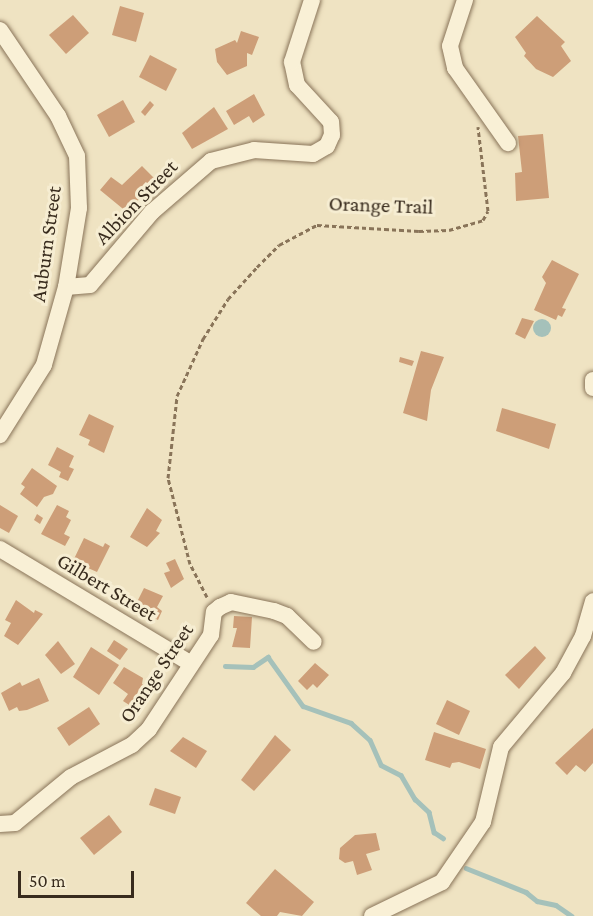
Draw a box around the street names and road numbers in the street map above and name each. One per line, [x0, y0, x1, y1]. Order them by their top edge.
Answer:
street label: Albion Street [89, 154, 183, 250]
street label: Auburn Street [25, 184, 67, 304]
street label: Orange Trail [328, 191, 434, 219]
street label: Gilbert Street [53, 547, 161, 627]
street label: Orange Street [114, 618, 198, 728]

